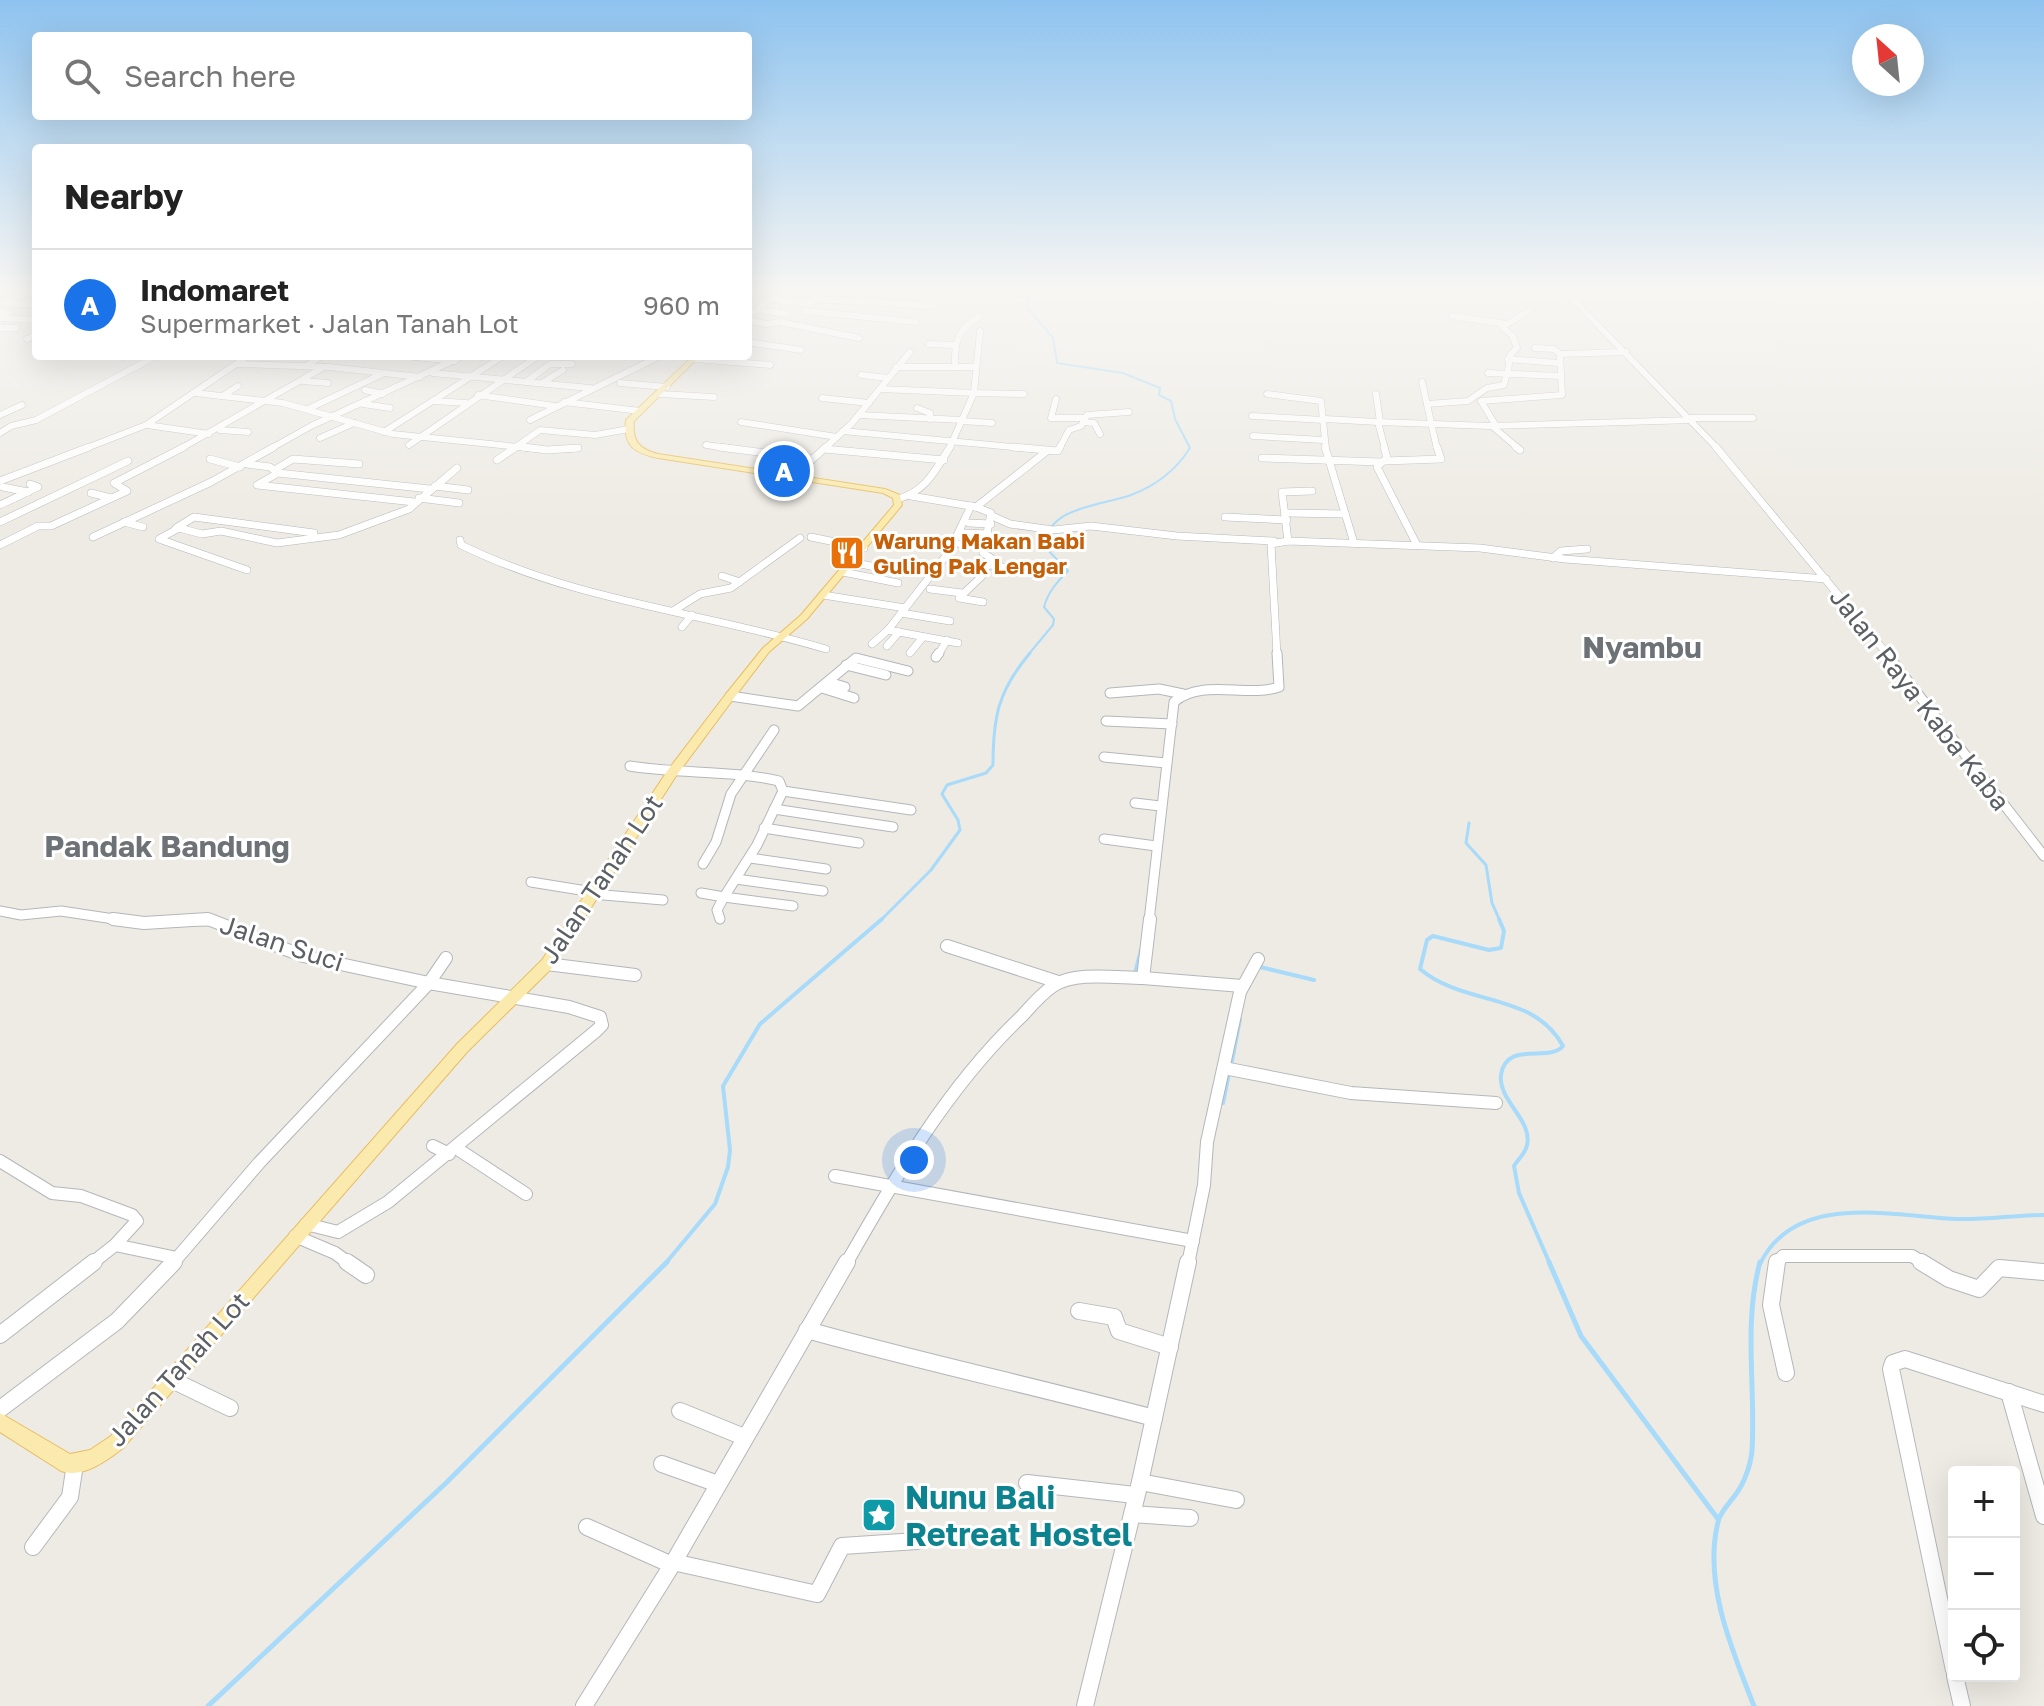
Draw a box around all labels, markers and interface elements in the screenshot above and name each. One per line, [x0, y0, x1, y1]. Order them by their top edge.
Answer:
north arrow [1852, 24, 1924, 96]
search box [32, 32, 752, 120]
icon: search [60, 54, 104, 98]
text: Search here [124, 58, 296, 94]
text: Nearby [64, 176, 184, 216]
text: Indomaret [140, 272, 289, 308]
text: A [81, 290, 99, 321]
text: 960 m [643, 290, 720, 321]
text: Supermarket · Jalan Tanah Lot [140, 308, 519, 339]
pin: A [758, 441, 810, 501]
place label: Warung Makan Babi Guling Pak Lengar [873, 527, 1085, 579]
restaurant icon: Warung Makan Babi Guling Pak Lengar [828, 534, 866, 572]
street label: Jalan Raya Kaba Kaba [1824, 582, 2016, 816]
district label: Nyambu [1582, 629, 1702, 665]
street label: Jalan Tanah Lot [533, 789, 669, 969]
district label: Pandak Bandung [44, 828, 290, 864]
street label: Jalan Suci [216, 908, 348, 978]
your location [894, 1140, 934, 1180]
street label: Jalan Tanah Lot [101, 1285, 255, 1453]
map controls [1948, 1466, 2020, 1682]
button: + [1948, 1466, 2020, 1538]
place label: Nunu Bali Retreat Hostel [905, 1478, 1132, 1553]
place icon: Nunu Bali Retreat Hostel [860, 1496, 898, 1534]
button: − [1948, 1538, 2020, 1610]
button: locate [1948, 1610, 2020, 1682]

